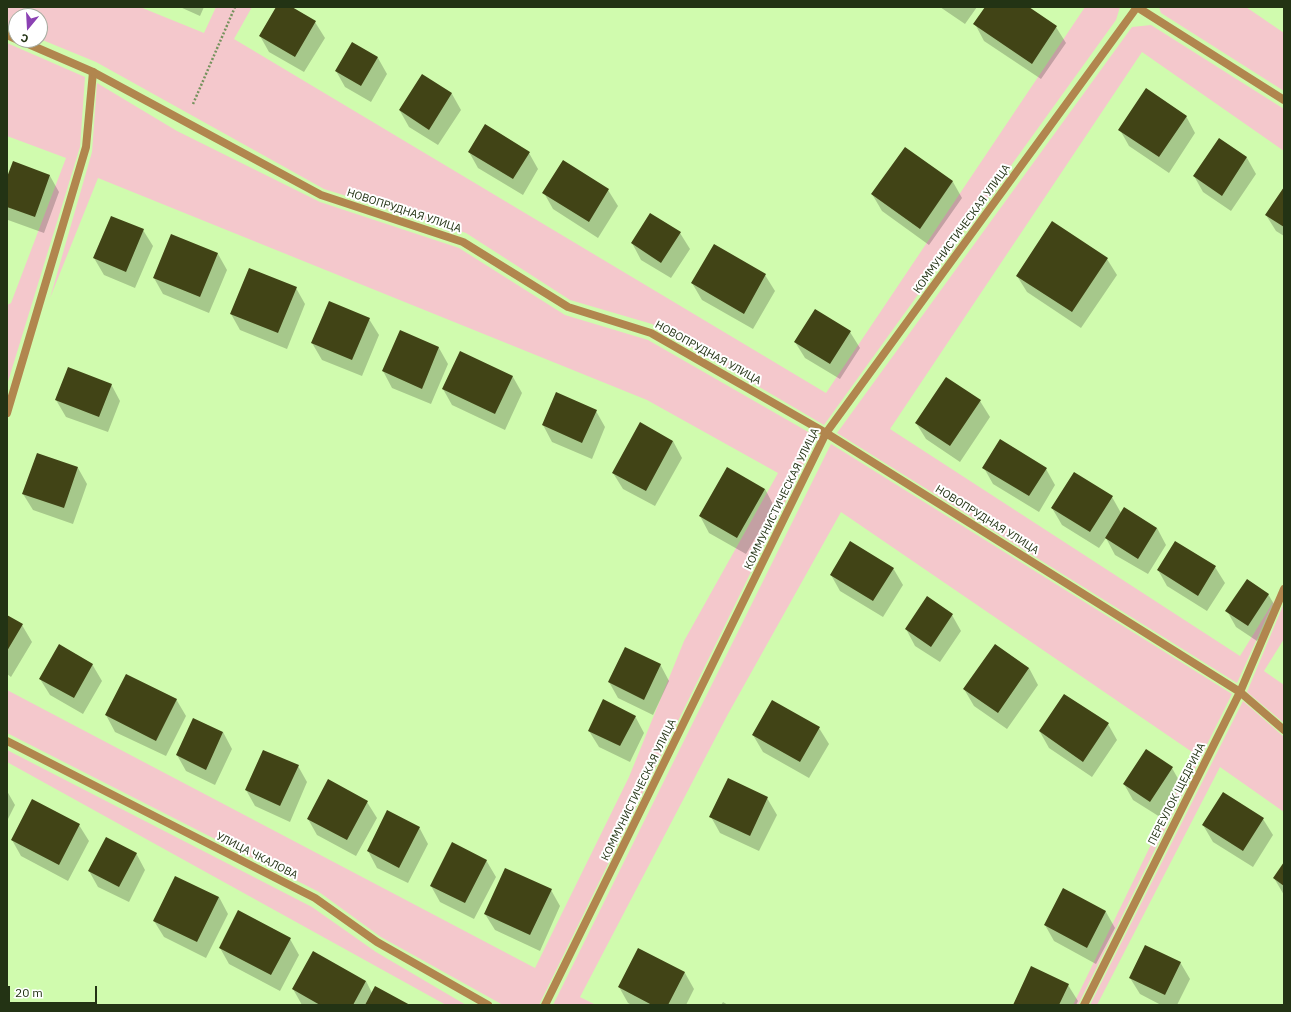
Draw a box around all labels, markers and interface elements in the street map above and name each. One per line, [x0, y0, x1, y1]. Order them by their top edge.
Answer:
north arrow [8, 8, 48, 48]
text: С [19, 31, 30, 46]
street label: КОММУНИСТИЧЕСКАЯ УЛИЦА [911, 162, 1013, 296]
street label: НОВОПРУДНАЯ УЛИЦА [345, 186, 463, 236]
street label: НОВОПРУДНАЯ УЛИЦА [652, 318, 764, 388]
street label: КОММУНИСТИЧЕСКАЯ УЛИЦА [742, 426, 822, 572]
street label: НОВОПРУДНАЯ УЛИЦА [933, 483, 1041, 557]
street label: КОММУНИСТИЧЕСКАЯ УЛИЦА [599, 717, 679, 863]
street label: ПЕРЕУЛОК ЩЕДРИНА [1145, 741, 1209, 847]
street label: УЛИЦА ЧКАЛОВА [214, 830, 300, 882]
scale bar [10, 978, 99, 1004]
text: 20 m [15, 985, 43, 1000]

